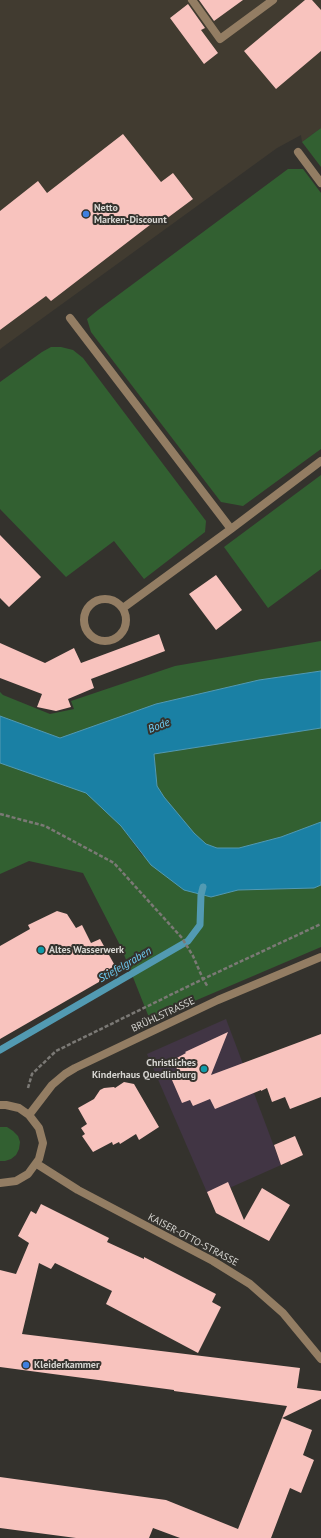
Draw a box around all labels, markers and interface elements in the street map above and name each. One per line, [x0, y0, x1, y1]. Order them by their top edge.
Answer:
place label: Netto Marken-Discount [94, 202, 167, 226]
marker: Netto Marken-Discount [81, 209, 91, 219]
water label: Bode [146, 716, 172, 736]
place label: Altes Wasserwerk [49, 944, 124, 956]
water label: Stiefelgraben [96, 944, 154, 986]
marker: Altes Wasserwerk [36, 945, 46, 955]
street label: BRÜHLSTRASSE [129, 995, 197, 1035]
place label: Christliches Kinderhaus Quedlinburg [92, 1057, 196, 1080]
marker: Christliches Kinderhaus Quedlinburg [199, 1064, 209, 1074]
street label: KAISER-OTTO-STRASSE [146, 1211, 240, 1269]
place label: Kleiderkammer [34, 1359, 99, 1371]
marker: Kleiderkammer [21, 1360, 31, 1370]

